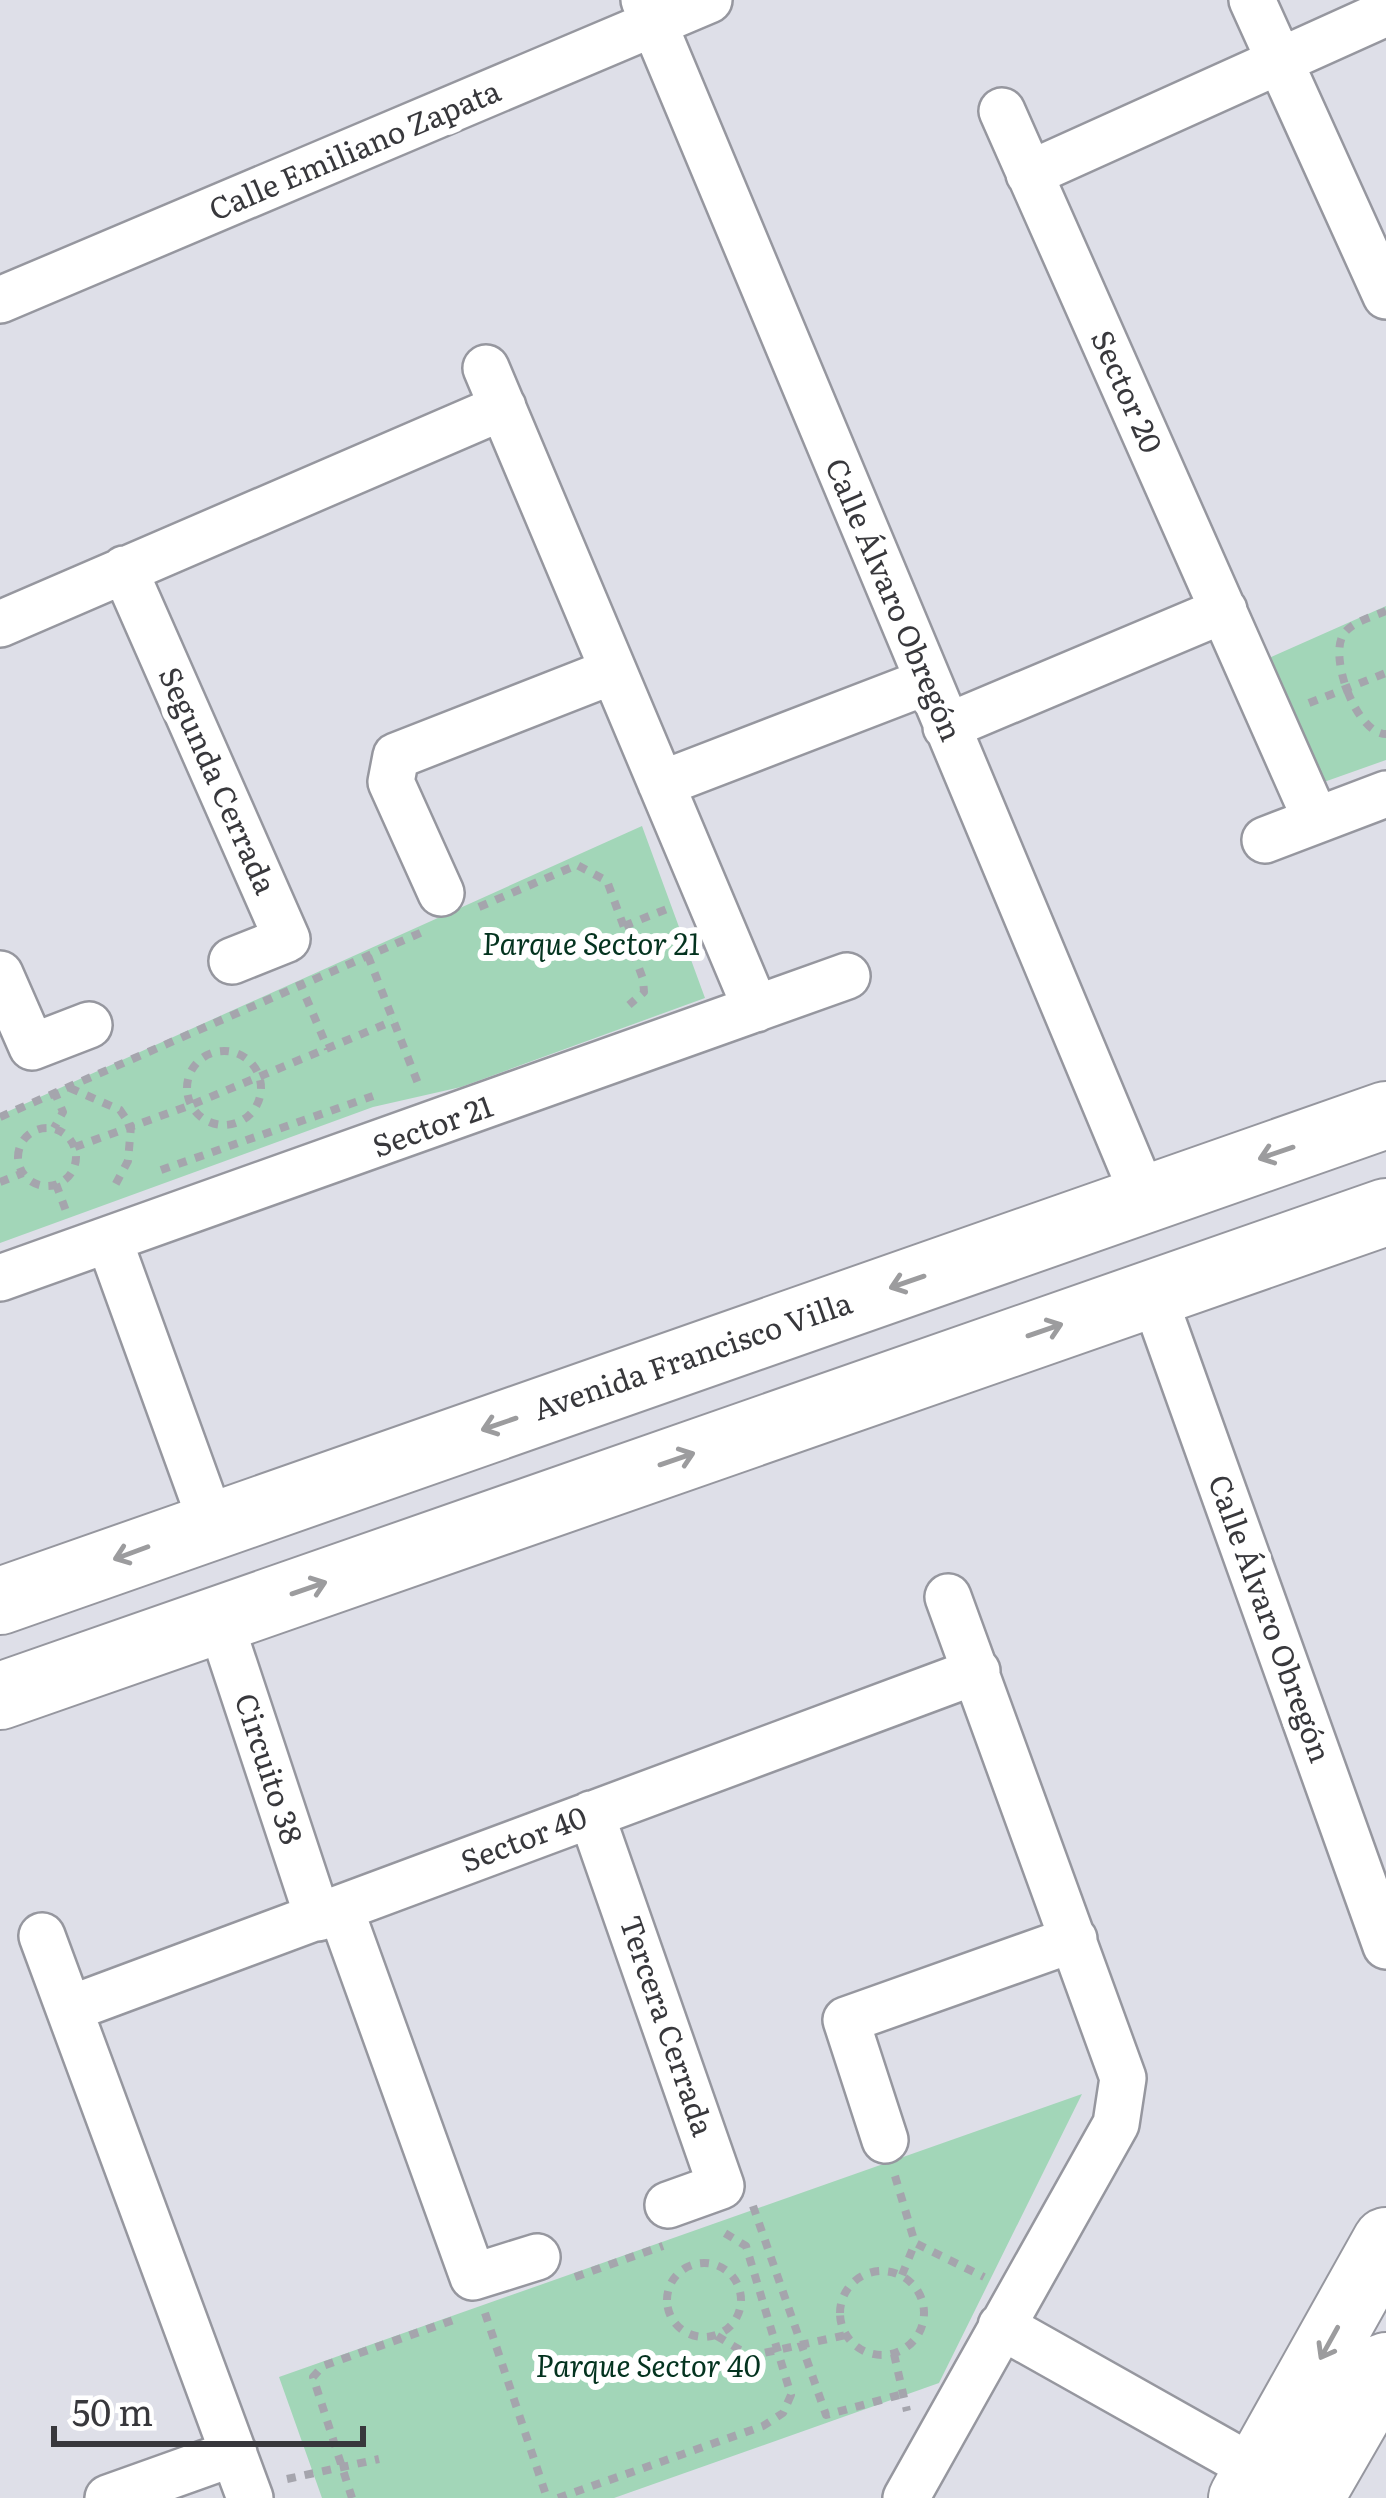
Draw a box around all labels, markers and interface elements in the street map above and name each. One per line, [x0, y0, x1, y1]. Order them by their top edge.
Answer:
street label: Calle Emiliano Zapata [201, 67, 507, 230]
street label: Sector 20 [1082, 322, 1175, 459]
street label: Calle Álvaro Obregón [816, 451, 975, 747]
street label: Segunda Cerrada [150, 659, 290, 901]
park label: Parque Sector 21 [482, 920, 700, 964]
street label: Sector 21 [366, 1082, 498, 1166]
one-way arrow [1258, 1144, 1295, 1165]
one-way arrow [890, 1273, 927, 1294]
street label: Avenida Francisco Villa [527, 1279, 858, 1429]
one-way arrow [1025, 1318, 1062, 1339]
one-way arrow [481, 1415, 518, 1436]
one-way arrow [657, 1447, 694, 1468]
street label: Calle Álvaro Obregón [1199, 1468, 1344, 1768]
one-way arrow [114, 1544, 151, 1565]
one-way arrow [289, 1576, 326, 1597]
street label: Circuito 38 [226, 1687, 316, 1849]
street label: Sector 40 [454, 1793, 592, 1881]
street label: Tercera Cerrada [610, 1909, 727, 2142]
one-way arrow [1316, 2325, 1340, 2360]
park label: Parque Sector 40 [536, 2342, 760, 2386]
scale bar [54, 2372, 363, 2446]
text: 50 m [72, 2384, 153, 2437]

